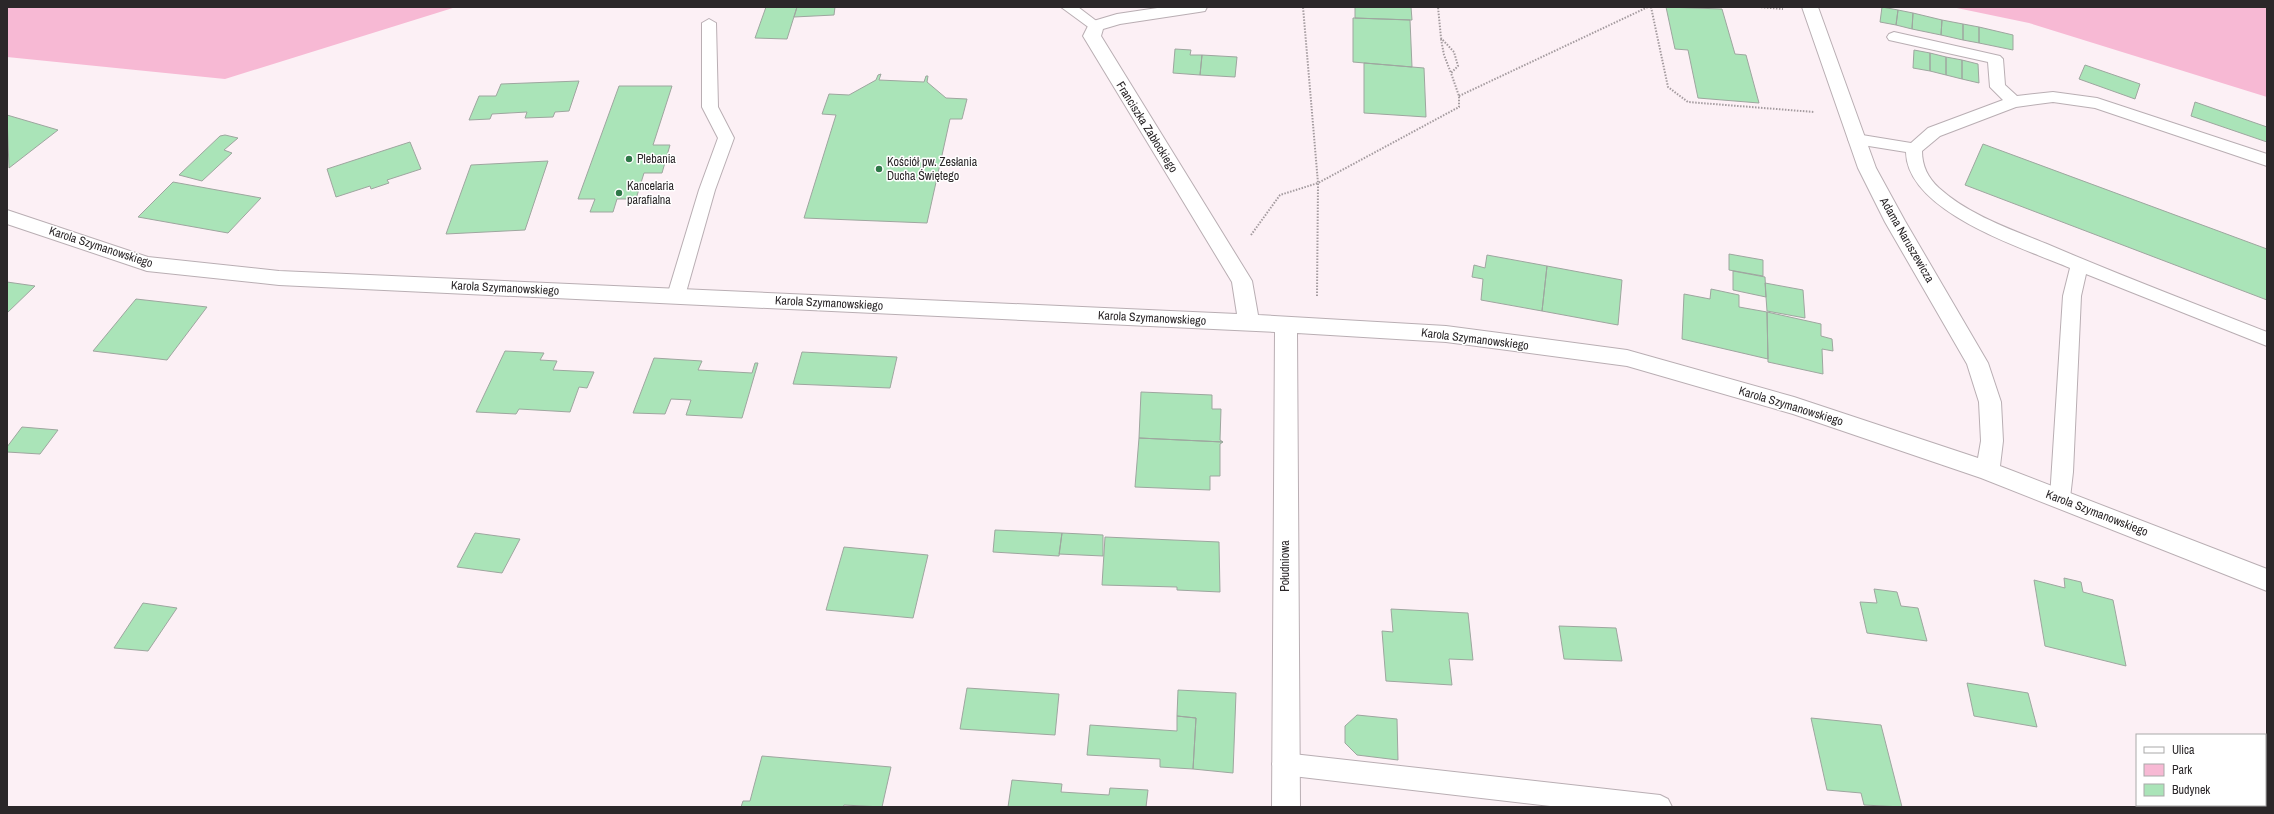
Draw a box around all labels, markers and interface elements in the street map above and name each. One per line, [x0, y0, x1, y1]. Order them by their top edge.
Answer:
street label: Franciszka Zabłockiego [1113, 78, 1181, 176]
place label: Plebania [637, 151, 676, 167]
marker: Plebania [624, 154, 634, 164]
place label: Kościół pw. Zesłania Ducha Świętego [887, 154, 978, 184]
marker: Kościół pw. Zesłania Ducha Świętego [874, 164, 884, 174]
place label: Kancelaria parafialna [627, 178, 675, 208]
marker: Kancelaria parafialna [614, 188, 624, 198]
street label: Adama Naruszewicza [1876, 194, 1938, 286]
street label: Karola Szymanowskiego [47, 223, 155, 271]
street label: Karola Szymanowskiego [451, 277, 559, 299]
street label: Karola Szymanowskiego [775, 292, 883, 314]
street label: Karola Szymanowskiego [1098, 307, 1206, 329]
street label: Karola Szymanowskiego [1420, 324, 1530, 354]
street label: Karola Szymanowskiego [1737, 383, 1845, 429]
street label: Karola Szymanowskiego [2044, 486, 2150, 540]
street label: Południowa [1277, 540, 1293, 592]
legend [2136, 734, 2266, 806]
text: Ulica [2172, 742, 2195, 758]
text: Park [2172, 762, 2192, 778]
text: Budynek [2172, 782, 2210, 798]

